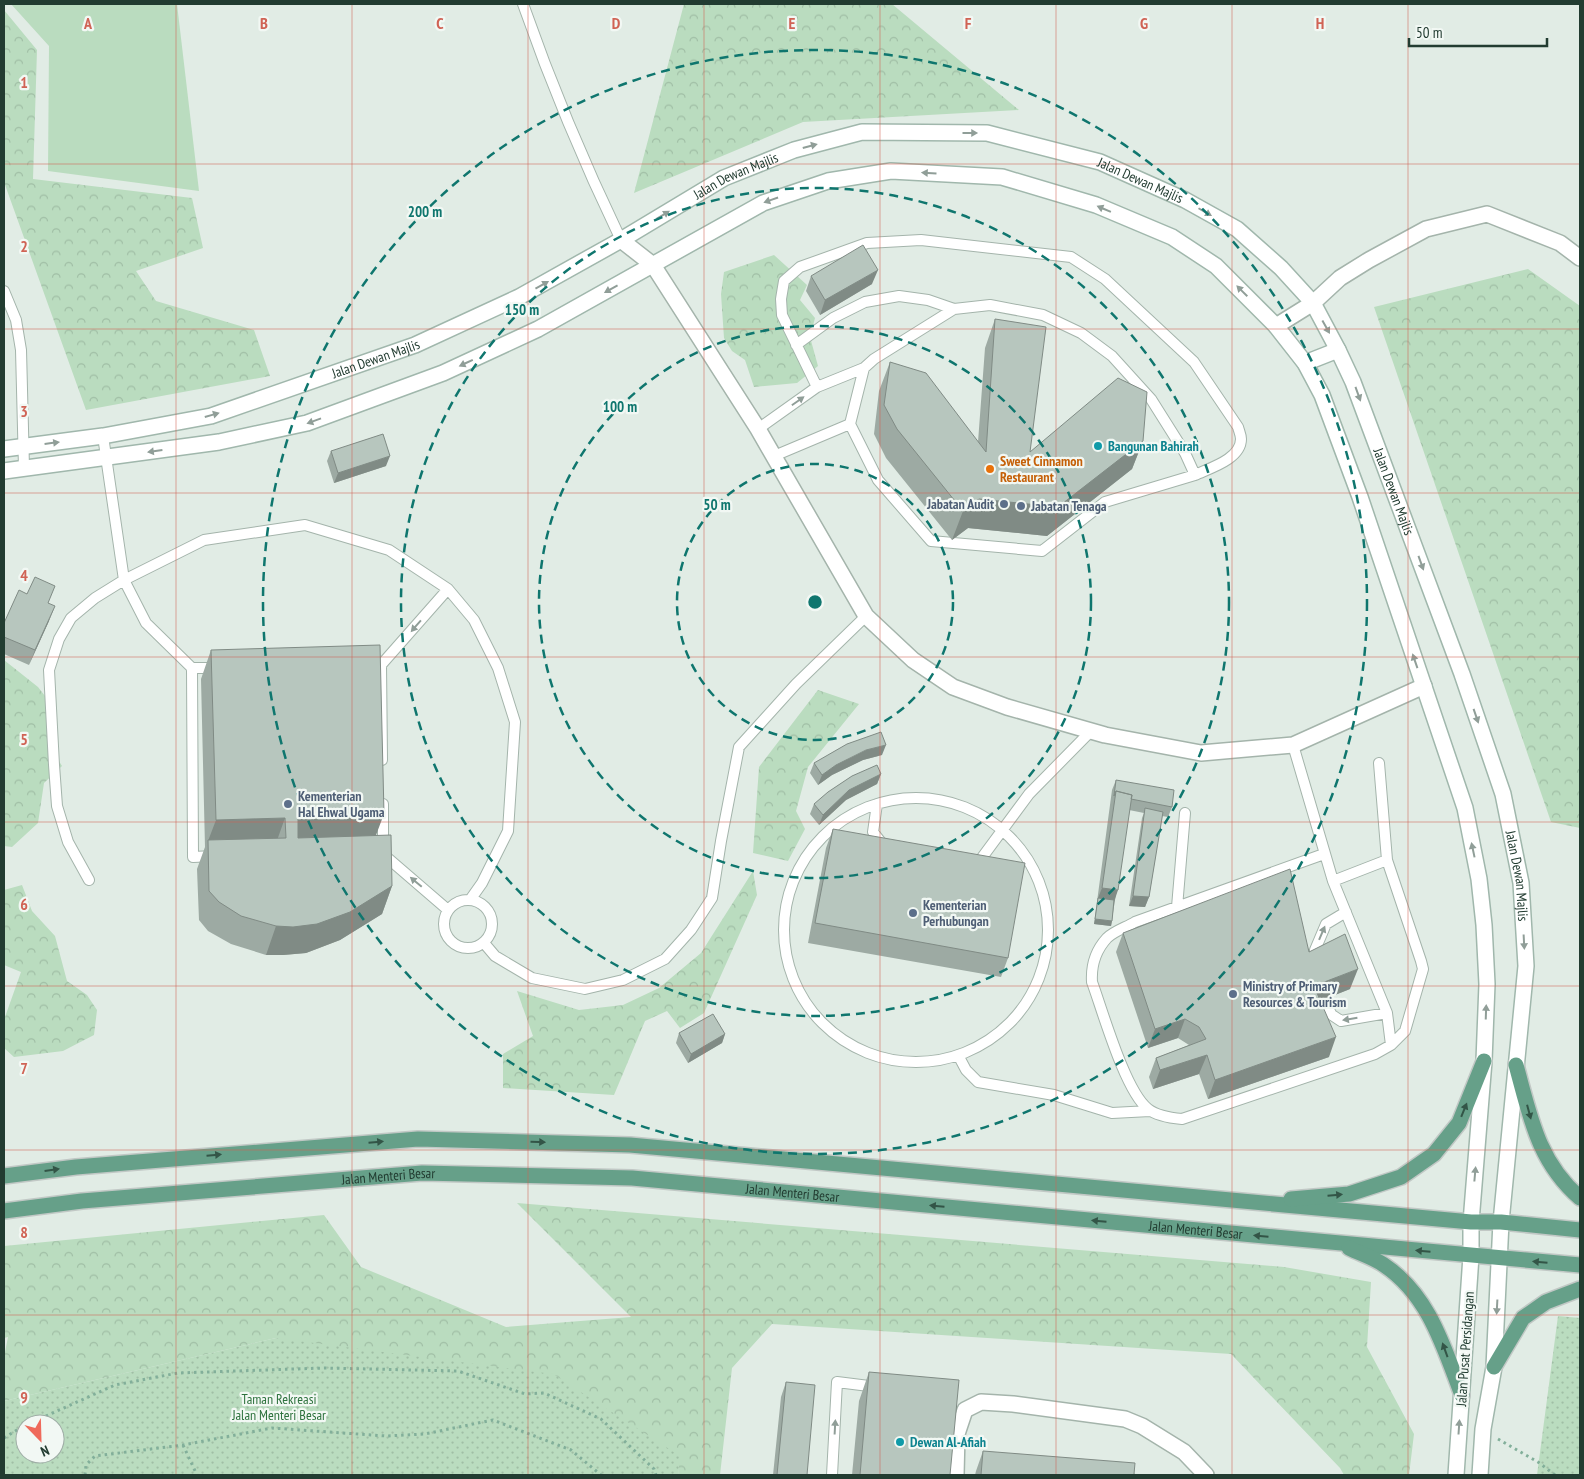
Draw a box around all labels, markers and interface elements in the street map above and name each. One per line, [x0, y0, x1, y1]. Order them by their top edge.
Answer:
text: A [83, 13, 93, 33]
text: B [260, 13, 268, 33]
text: C [436, 13, 444, 33]
text: D [612, 13, 621, 33]
text: E [789, 13, 796, 33]
text: F [965, 13, 972, 33]
text: G [1140, 13, 1148, 33]
text: H [1316, 13, 1324, 33]
scale bar [1409, 15, 1546, 47]
text: 50 m [1416, 23, 1442, 42]
text: 1 [20, 72, 28, 92]
one-way arrow [963, 129, 979, 137]
one-way arrow [802, 142, 817, 150]
street label: Jalan Dewan Majlis [689, 148, 781, 204]
street label: Jalan Dewan Majlis [1094, 153, 1186, 207]
one-way arrow [921, 168, 937, 176]
one-way arrow [763, 197, 778, 205]
text: 200 m [408, 202, 442, 221]
one-way arrow [1097, 204, 1111, 212]
one-way arrow [1199, 207, 1212, 216]
one-way arrow [657, 210, 670, 219]
text: 2 [20, 236, 28, 256]
one-way arrow [535, 280, 548, 289]
one-way arrow [603, 285, 618, 293]
one-way arrow [1236, 286, 1248, 298]
text: 150 m [505, 300, 539, 319]
one-way arrow [1321, 320, 1330, 333]
street label: Jalan Dewan Majlis [328, 335, 423, 383]
one-way arrow [459, 359, 473, 367]
one-way arrow [1355, 387, 1362, 402]
one-way arrow [791, 396, 805, 406]
text: 100 m [603, 397, 637, 416]
text: 3 [20, 401, 28, 421]
one-way arrow [205, 411, 220, 419]
one-way arrow [306, 417, 321, 425]
place label: Bangunan Bahirah [1108, 437, 1199, 455]
one-way arrow [44, 439, 60, 447]
marker: Bangunan Bahirah [1092, 440, 1104, 452]
street label: Jalan Dewan Majlis [1369, 444, 1418, 538]
one-way arrow [146, 447, 162, 455]
place label: Sweet Cinnamon Restaurant [1000, 452, 1083, 486]
marker: Sweet Cinnamon Restaurant [984, 463, 996, 475]
text: 50 m [703, 495, 731, 514]
place label: Jabatan Audit [926, 495, 994, 513]
place label: Jabatan Tenaga [1030, 497, 1107, 515]
marker: Jabatan Audit [998, 498, 1010, 510]
marker: Jabatan Tenaga [1015, 500, 1027, 512]
one-way arrow [1417, 556, 1425, 571]
text: 4 [20, 565, 28, 585]
centre of rings [806, 593, 824, 611]
one-way arrow [410, 619, 422, 631]
one-way arrow [1411, 654, 1419, 669]
one-way arrow [1472, 709, 1480, 724]
text: 5 [20, 729, 28, 749]
place label: Kementerian Hal Ehwal Ugama [298, 787, 385, 821]
marker: Kementerian Hal Ehwal Ugama [282, 798, 294, 810]
street label: Jalan Dewan Majlis [1501, 828, 1532, 922]
one-way arrow [1469, 842, 1477, 858]
one-way arrow [410, 876, 422, 888]
text: 6 [20, 894, 28, 914]
place label: Kementerian Perhubungan [923, 896, 989, 930]
marker: Kementerian Perhubungan [907, 907, 919, 919]
one-way arrow [1319, 926, 1327, 940]
one-way arrow [1521, 934, 1529, 950]
place label: Ministry of Primary Resources & Tourism [1243, 977, 1346, 1011]
marker: Ministry of Primary Resources & Tourism [1227, 988, 1239, 1000]
one-way arrow [1483, 1003, 1491, 1019]
one-way arrow [1342, 1016, 1358, 1024]
text: 7 [20, 1058, 28, 1078]
one-way arrow [1461, 1103, 1469, 1117]
one-way arrow [1525, 1104, 1533, 1119]
one-way arrow [368, 1138, 384, 1146]
one-way arrow [530, 1139, 546, 1147]
one-way arrow [206, 1151, 222, 1159]
street label: Jalan Menteri Besar [340, 1164, 436, 1189]
one-way arrow [1471, 1165, 1479, 1181]
one-way arrow [44, 1166, 60, 1174]
street label: Jalan Menteri Besar [744, 1179, 840, 1206]
one-way arrow [1328, 1191, 1344, 1199]
one-way arrow [929, 1202, 945, 1210]
street label: Jalan Menteri Besar [1147, 1216, 1243, 1243]
one-way arrow [1091, 1217, 1107, 1225]
text: 8 [20, 1222, 28, 1242]
one-way arrow [1253, 1232, 1269, 1240]
one-way arrow [1415, 1247, 1431, 1255]
one-way arrow [1532, 1257, 1548, 1265]
street label: Jalan Pusat Persidangan [1452, 1291, 1478, 1408]
one-way arrow [1493, 1299, 1501, 1315]
one-way arrow [1441, 1342, 1449, 1357]
text: 9 [20, 1387, 28, 1407]
park label: Taman Rekreasi Jalan Menteri Besar [231, 1390, 326, 1424]
north arrow [15, 1414, 65, 1464]
one-way arrow [831, 1418, 839, 1434]
one-way arrow [1456, 1418, 1464, 1434]
place label: Dewan Al-Afiah [910, 1433, 986, 1451]
marker: Dewan Al-Afiah [894, 1436, 906, 1448]
text: N [38, 1441, 52, 1461]

